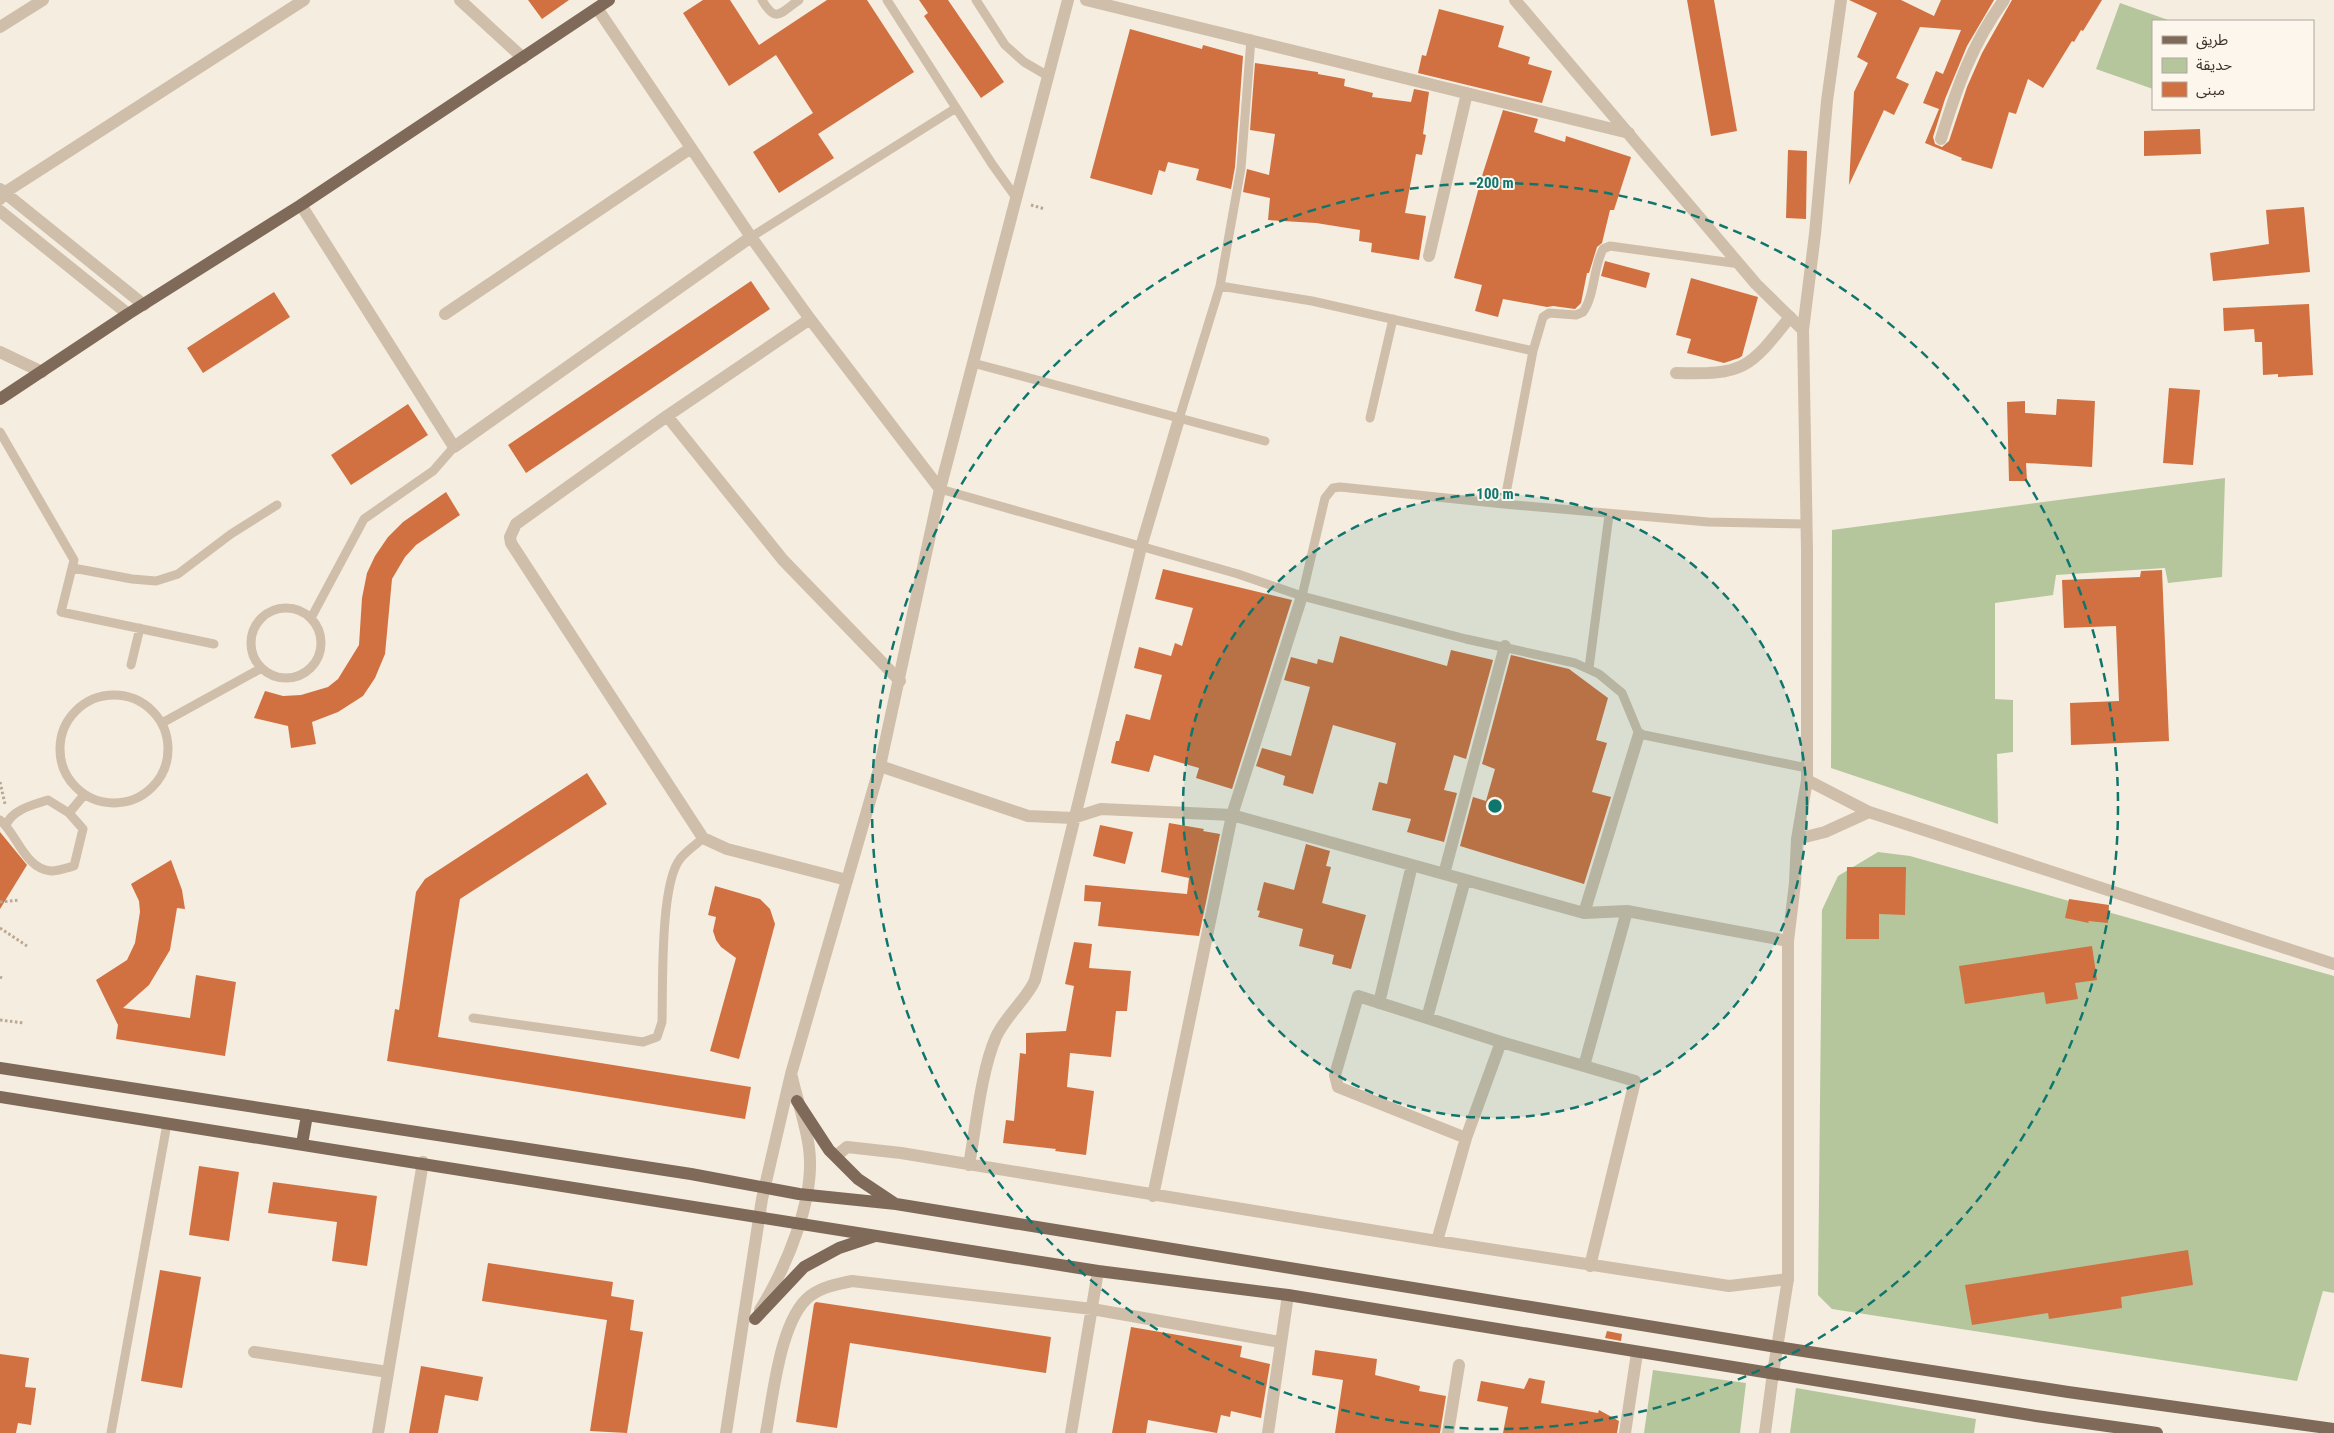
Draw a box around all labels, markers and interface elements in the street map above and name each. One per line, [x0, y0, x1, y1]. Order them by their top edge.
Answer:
legend [2152, 20, 2314, 110]
text: طريق [2196, 31, 2228, 50]
text: حديقة [2196, 56, 2232, 74]
text: مبنى [2196, 81, 2225, 99]
text: 200 m [1476, 174, 1514, 192]
text: 100 m [1476, 485, 1514, 503]
centre of rings [1486, 797, 1504, 815]

